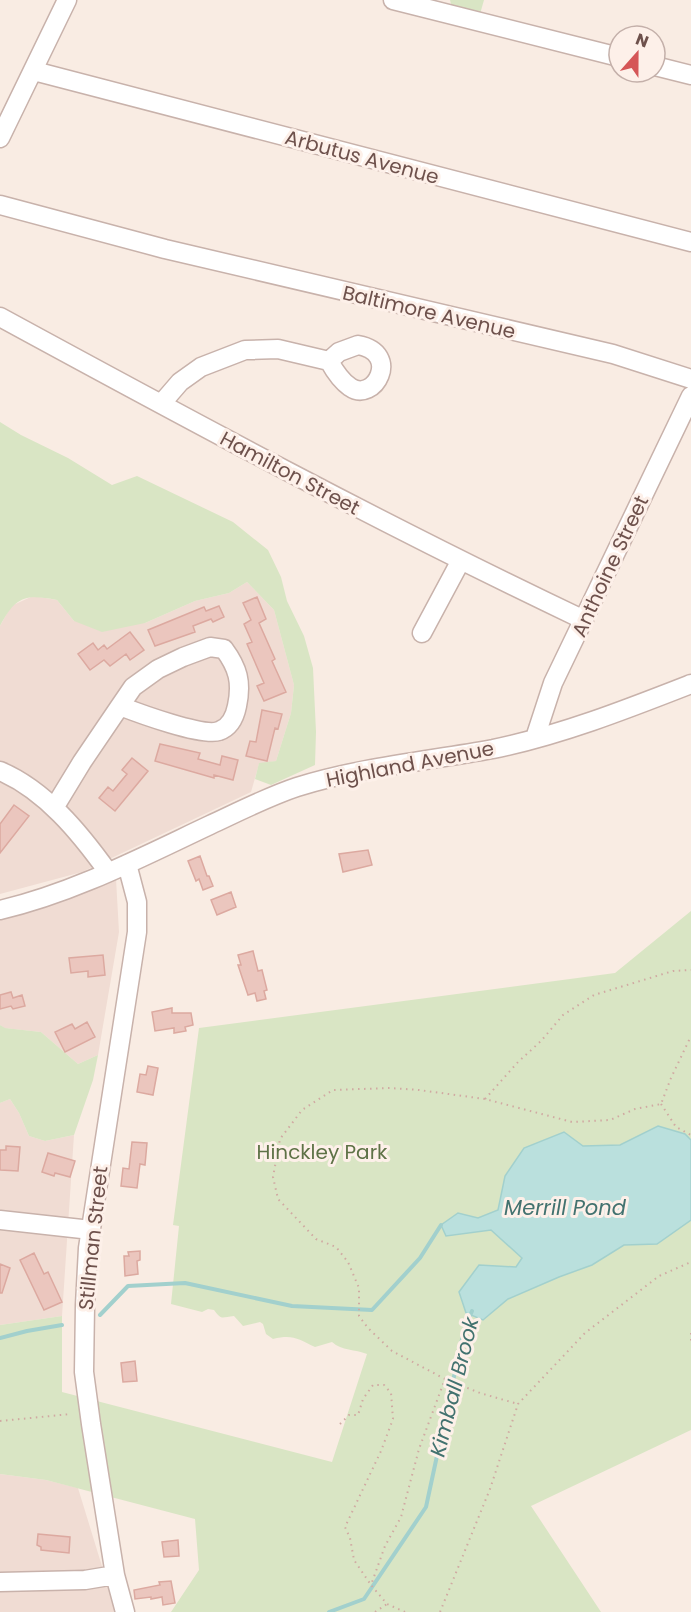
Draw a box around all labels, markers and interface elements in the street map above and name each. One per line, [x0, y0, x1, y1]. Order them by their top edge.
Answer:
north arrow [607, 24, 667, 84]
text: N [632, 28, 652, 53]
street label: Arbutus Avenue [282, 123, 442, 191]
street label: Baltimore Avenue [340, 278, 518, 346]
street label: Hamilton Street [215, 424, 365, 522]
street label: Anthoine Street [565, 491, 655, 641]
street label: Highland Avenue [324, 734, 496, 794]
park label: Hinckley Park [257, 1138, 388, 1166]
street label: Stillman Street [72, 1165, 114, 1311]
water label: Merrill Pond [504, 1193, 627, 1222]
water label: Kimball Brook [423, 1313, 486, 1460]

